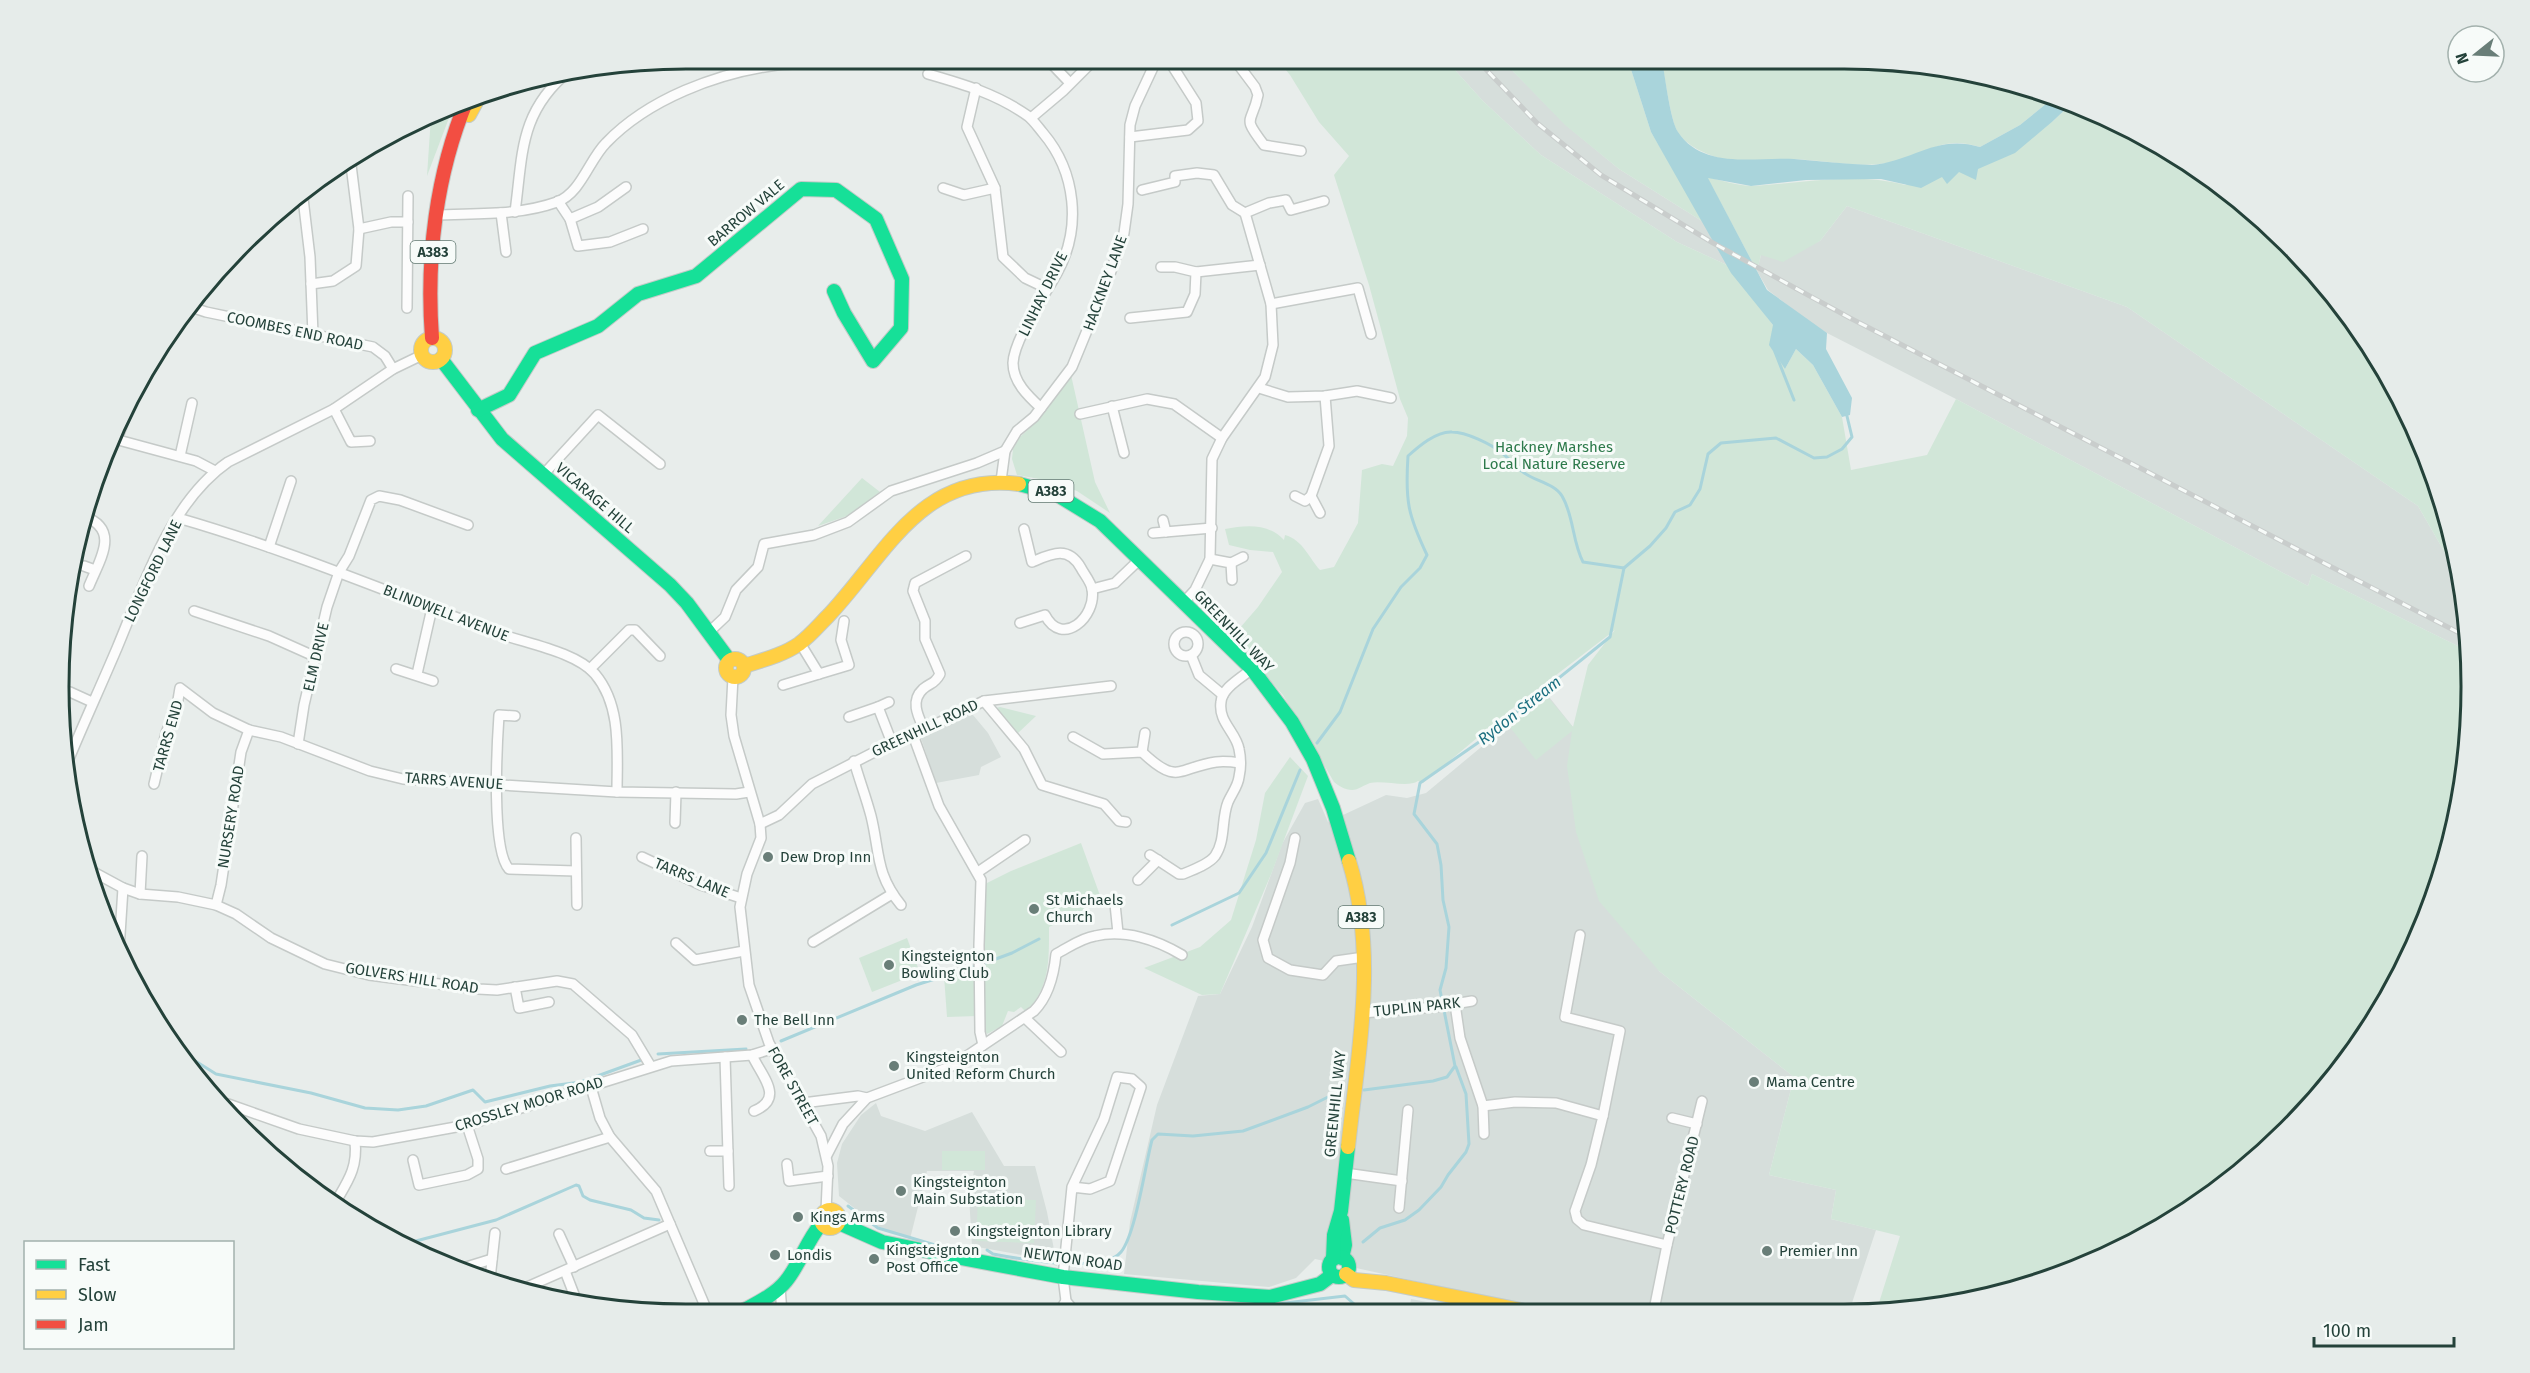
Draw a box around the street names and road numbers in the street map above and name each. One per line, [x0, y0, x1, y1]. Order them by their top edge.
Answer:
street label: BARROW VALE [704, 176, 788, 250]
street label: HACKNEY LANE [1079, 233, 1131, 333]
road number: A383 [410, 241, 456, 263]
street label: LINHAY DRIVE [1015, 249, 1071, 339]
street label: COOMBES END ROAD [225, 308, 365, 354]
street label: VICARAGE HILL [552, 459, 638, 537]
road number: A383 [1028, 480, 1074, 502]
street label: LONGFORD LANE [120, 517, 186, 625]
street label: BLINDWELL AVENUE [381, 581, 511, 645]
street label: GREENHILL WAY [1190, 586, 1278, 676]
street label: ELM DRIVE [299, 621, 333, 693]
street label: GREENHILL ROAD [869, 695, 981, 761]
street label: TARRS END [149, 698, 187, 774]
street label: NURSERY ROAD [214, 764, 248, 870]
street label: TARRS AVENUE [404, 769, 504, 793]
street label: TARRS LANE [652, 854, 732, 902]
road number: A383 [1338, 906, 1384, 928]
street label: GOLVERS HILL ROAD [344, 959, 480, 997]
street label: TUPLIN PARK [1373, 993, 1461, 1020]
street label: FORE STREET [764, 1044, 822, 1129]
street label: GREENHILL WAY [1320, 1049, 1350, 1158]
street label: CROSSLEY MOOR ROAD [453, 1073, 605, 1135]
street label: POTTERY ROAD [1661, 1134, 1703, 1236]
street label: NEWTON ROAD [1022, 1243, 1124, 1275]

